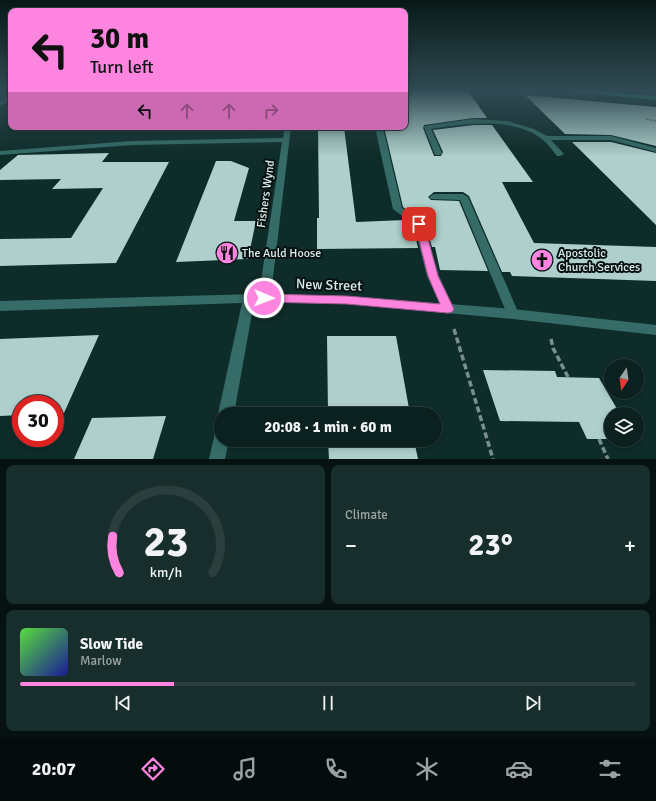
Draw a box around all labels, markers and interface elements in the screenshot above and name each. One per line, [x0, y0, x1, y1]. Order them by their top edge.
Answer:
text: 30 m [90, 22, 149, 56]
icon: left [24, 24, 76, 76]
text: Turn left [90, 56, 153, 78]
icon: left [134, 100, 156, 122]
icon: ahead [176, 100, 198, 122]
icon: ahead [218, 100, 240, 122]
icon: right [260, 100, 282, 122]
street label: Fishers Wynd [254, 159, 278, 229]
pin [402, 207, 436, 241]
icon: arrive [408, 213, 430, 235]
restaurant icon: The Auld Hoose [214, 240, 240, 266]
place label: The Auld Hoose [242, 246, 321, 261]
place label: Apostolic Church Services [558, 246, 640, 275]
church icon: Apostolic Church Services [529, 247, 555, 273]
street label: New Street [296, 275, 362, 295]
position arrow [243, 277, 285, 319]
north arrow [604, 359, 644, 399]
map controls [604, 359, 644, 447]
speed limit sign: 30 [12, 395, 64, 447]
button: layers [604, 407, 644, 447]
text: 20:08 · 1 min · 60 m [264, 418, 392, 436]
text: Climate [345, 507, 388, 523]
text: 23 [143, 516, 188, 567]
text: 23° [468, 527, 513, 564]
text: − [345, 532, 357, 559]
text: + [624, 532, 636, 559]
text: km/h [149, 563, 182, 580]
text: Slow Tide [80, 635, 143, 653]
text: Marlow [80, 653, 122, 669]
icon: previous [112, 692, 134, 714]
icon: pause [317, 692, 339, 714]
icon: next [522, 692, 544, 714]
icon: directions [139, 755, 167, 783]
icon: music [231, 755, 259, 783]
icon: phone [322, 755, 350, 783]
icon: climate [413, 755, 441, 783]
icon: car [505, 755, 533, 783]
icon: filters [596, 755, 624, 783]
text: 20:07 [32, 758, 76, 780]

